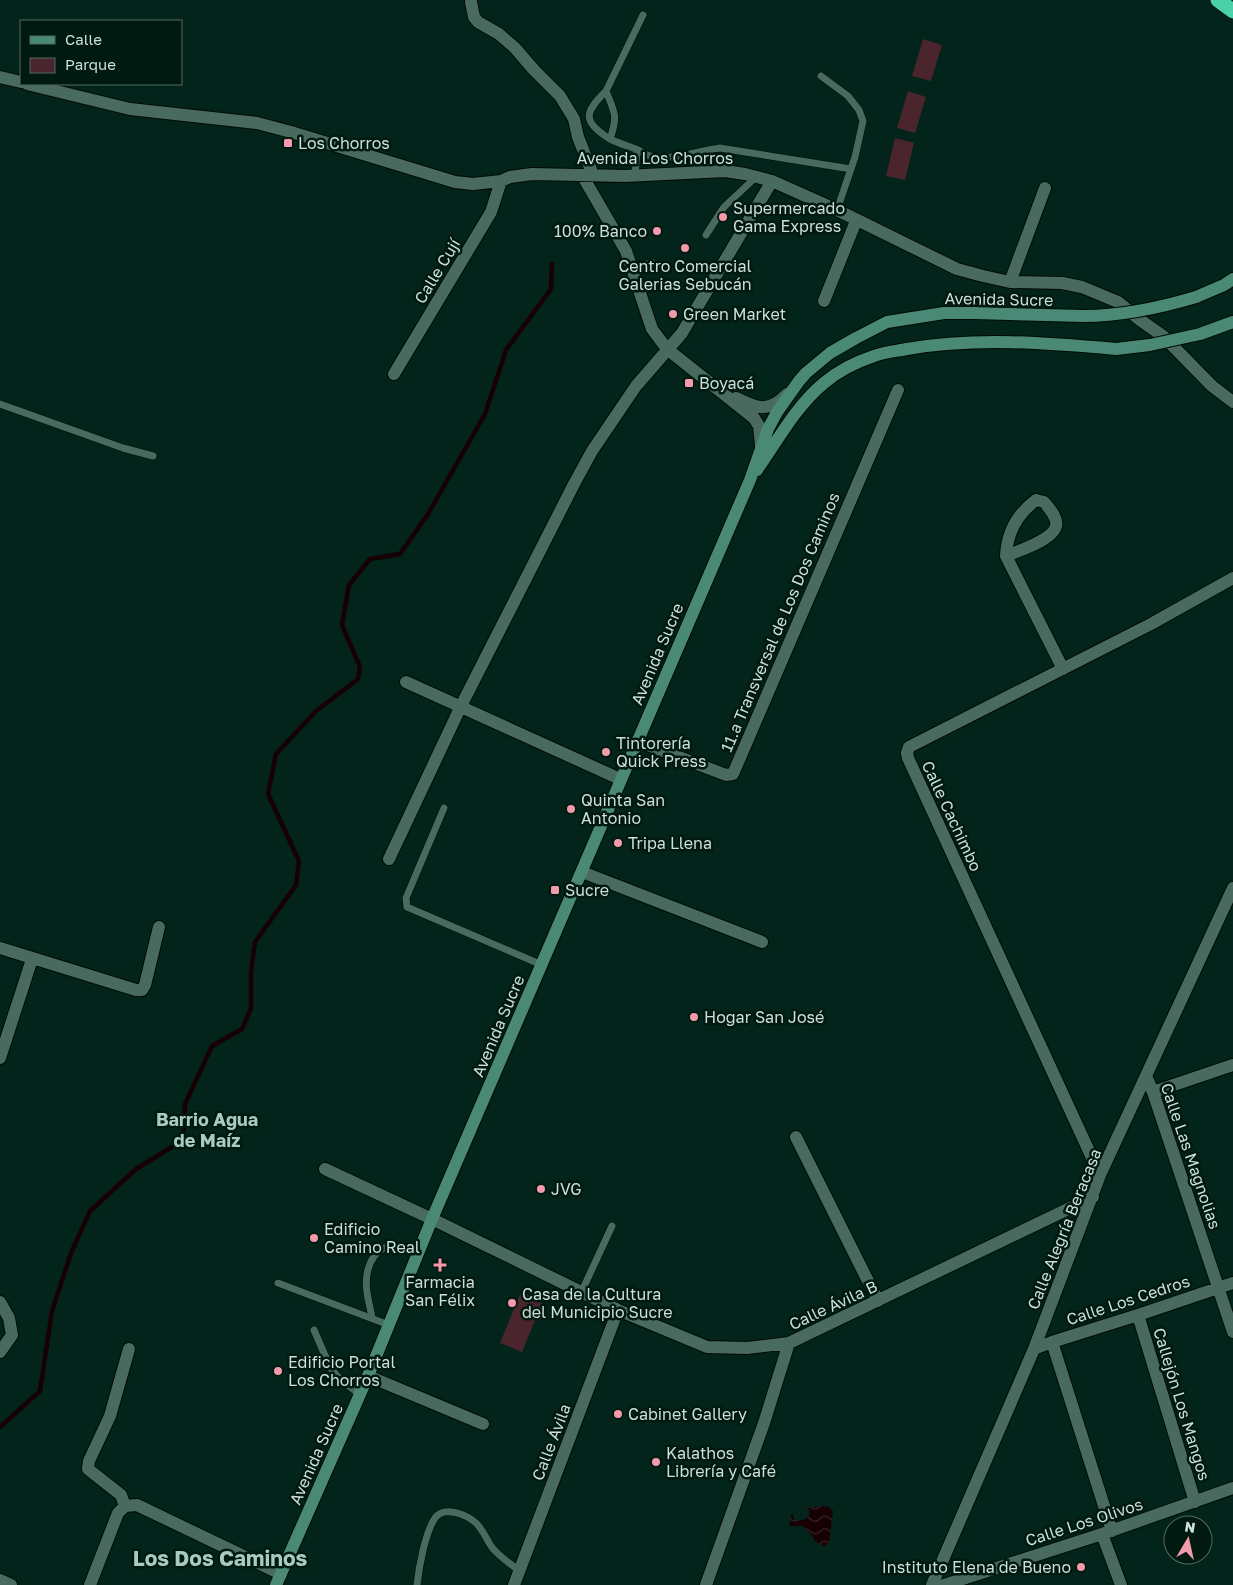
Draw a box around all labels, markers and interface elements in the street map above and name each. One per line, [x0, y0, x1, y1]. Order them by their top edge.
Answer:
legend [20, 20, 182, 85]
text: Calle [65, 30, 102, 48]
text: Parque [65, 55, 116, 73]
place label: Los Chorros [298, 133, 390, 153]
marker: Los Chorros [282, 137, 294, 149]
street label: Avenida Los Chorros [577, 148, 733, 168]
place label: Supermercado Gama Express [733, 198, 845, 236]
marker: Supermercado Gama Express [717, 211, 729, 223]
place label: 100% Banco [554, 221, 647, 241]
marker: 100% Banco [651, 225, 663, 237]
street label: Calle Cují [410, 233, 465, 307]
marker: Centro Comercial Galerias Sebucán [679, 242, 691, 254]
place label: Centro Comercial Galerias Sebucán [618, 256, 752, 294]
street label: Avenida Sucre [944, 288, 1054, 310]
place label: Green Market [683, 304, 786, 324]
marker: Green Market [667, 308, 679, 320]
place label: Boyacá [699, 373, 754, 393]
marker: Boyacá [683, 377, 695, 389]
street label: 11.ª Transversal de Los Dos Caminos [716, 489, 844, 755]
street label: Avenida Sucre [627, 600, 687, 708]
place label: Tintorería Quick Press [616, 733, 706, 771]
marker: Tintorería Quick Press [600, 746, 612, 758]
street label: Calle Cachimbo [918, 758, 986, 874]
place label: Quinta San Antonio [581, 790, 665, 828]
marker: Quinta San Antonio [565, 803, 577, 815]
place label: Tripa Llena [628, 833, 712, 853]
marker: Tripa Llena [612, 837, 624, 849]
place label: Sucre [565, 880, 609, 900]
marker: Sucre [549, 884, 561, 896]
street label: Avenida Sucre [468, 972, 528, 1080]
place label: Hogar San José [704, 1007, 824, 1027]
marker: Hogar San José [688, 1011, 700, 1023]
street label: Calle Las Magnolias [1157, 1080, 1225, 1232]
district label: Barrio Agua de Maíz [156, 1108, 258, 1151]
street label: Calle Alegría Beracasa [1023, 1146, 1105, 1312]
place label: JVG [551, 1179, 582, 1199]
marker: JVG [535, 1183, 547, 1195]
place label: Edificio Camino Real [324, 1219, 420, 1257]
marker: Edificio Camino Real [308, 1232, 320, 1244]
marker: Farmacia San Félix [434, 1259, 446, 1271]
street label: Calle Los Cedros [1064, 1271, 1192, 1329]
place label: Farmacia San Félix [405, 1272, 475, 1310]
street label: Calle Ávila B [786, 1276, 880, 1334]
place label: Casa de la Cultura del Municipio Sucre [522, 1284, 673, 1322]
marker: Casa de la Cultura del Municipio Sucre [506, 1297, 518, 1309]
street label: Callejón Los Mangos [1149, 1325, 1215, 1483]
place label: Edificio Portal Los Chorros [288, 1352, 396, 1390]
marker: Edificio Portal Los Chorros [272, 1365, 284, 1377]
street label: Avenida Sucre [285, 1400, 347, 1508]
street label: Calle Ávila [527, 1401, 575, 1483]
place label: Cabinet Gallery [628, 1404, 747, 1424]
marker: Cabinet Gallery [612, 1408, 624, 1420]
place label: Kalathos Librería y Café [666, 1443, 776, 1481]
marker: Kalathos Librería y Café [650, 1456, 662, 1468]
street label: Calle Los Olivos [1023, 1494, 1145, 1550]
north arrow [1163, 1515, 1213, 1565]
text: N [1184, 1517, 1197, 1536]
district label: Los Dos Caminos [133, 1545, 307, 1571]
place label: Instituto Elena de Bueno [882, 1557, 1071, 1577]
marker: Instituto Elena de Bueno [1075, 1561, 1087, 1573]

